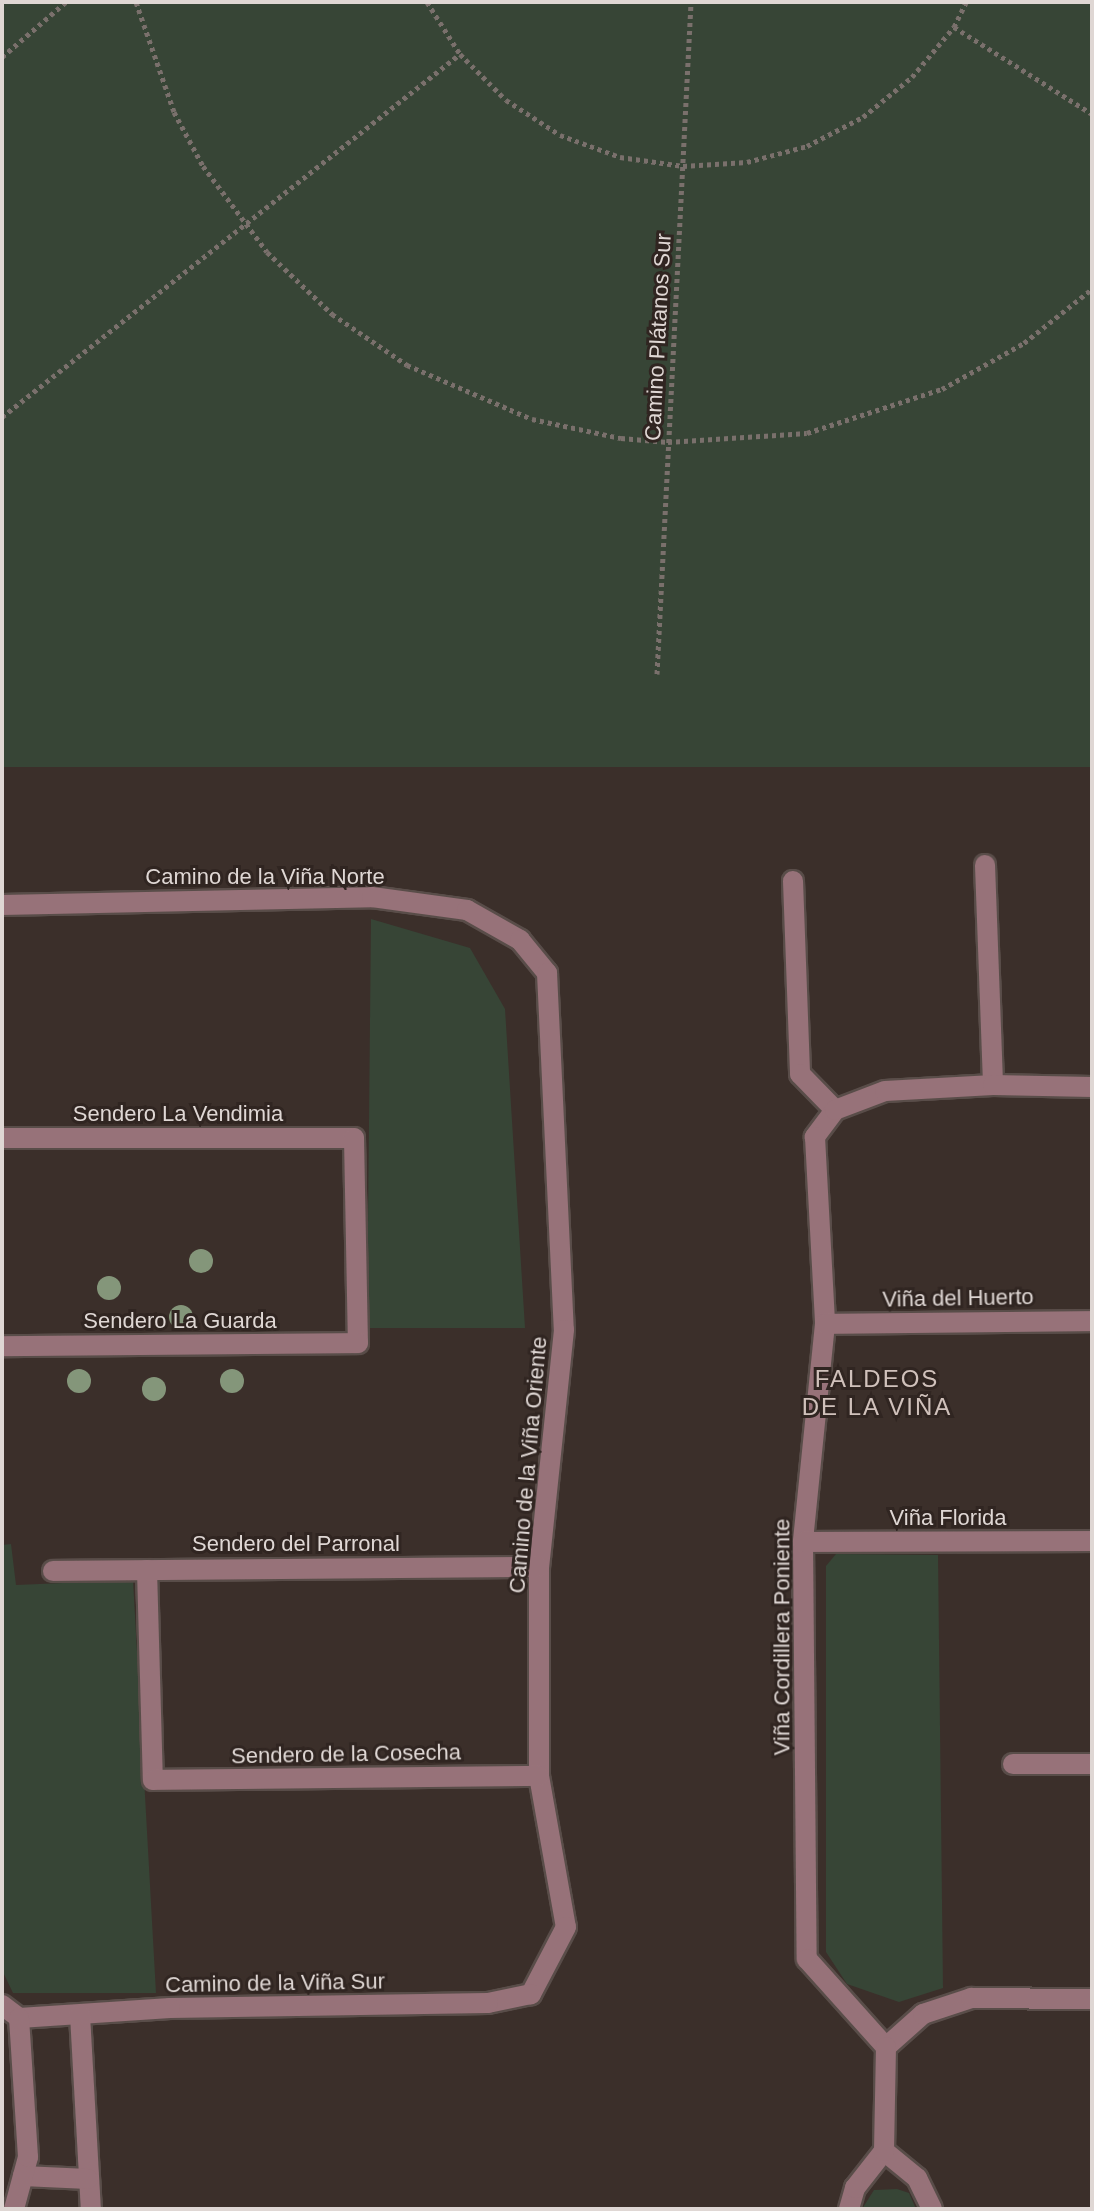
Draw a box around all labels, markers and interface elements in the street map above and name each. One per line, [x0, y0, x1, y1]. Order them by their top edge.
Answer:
street label: Camino Plátanos Sur [639, 233, 677, 441]
street label: Camino de la Viña Norte [145, 864, 385, 890]
street label: Sendero La Vendimia [73, 1101, 283, 1127]
street label: Viña del Huerto [882, 1283, 1034, 1313]
street label: Sendero La Guarda [83, 1308, 277, 1334]
street label: Camino de la Viña Oriente [504, 1336, 552, 1594]
district label: FALDEOS DE LA VIÑA [801, 1365, 953, 1421]
street label: Viña Florida [890, 1505, 1006, 1531]
street label: Viña Cordillera Poniente [769, 1519, 795, 1755]
street label: Sendero del Parronal [192, 1531, 400, 1557]
street label: Sendero de la Cosecha [231, 1739, 461, 1769]
street label: Camino de la Viña Sur [165, 1968, 385, 1998]

